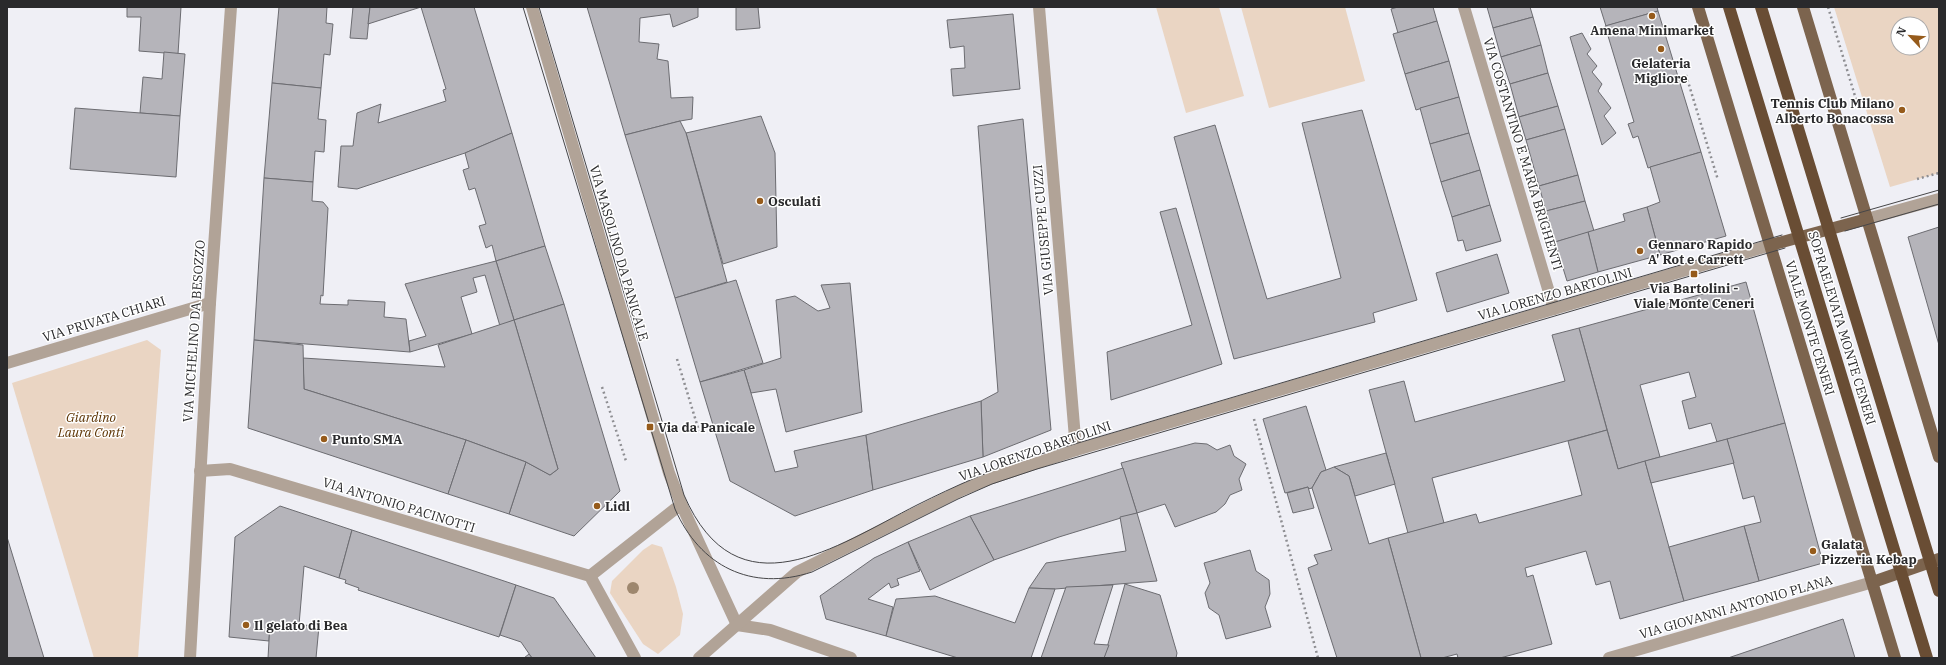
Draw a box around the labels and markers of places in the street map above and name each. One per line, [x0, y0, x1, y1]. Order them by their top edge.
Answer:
marker: Amena Minimarket [1647, 11, 1657, 21]
place label: Amena Minimarket [1590, 22, 1714, 39]
marker: Gelateria Migliore [1656, 44, 1666, 54]
place label: Gelateria Migliore [1631, 55, 1691, 87]
place label: Tennis Club Milano Alberto Bonacossa [1771, 95, 1895, 127]
marker: Tennis Club Milano Alberto Bonacossa [1897, 105, 1907, 115]
place label: Osculati [768, 193, 821, 210]
marker: Osculati [755, 196, 765, 206]
place label: Gennaro Rapido A' Rot e Carrett [1648, 236, 1753, 268]
marker: Gennaro Rapido A' Rot e Carrett [1635, 246, 1645, 256]
marker: Via Bartolini - Viale Monte Ceneri [1689, 269, 1699, 279]
place label: Via Bartolini - Viale Monte Ceneri [1634, 280, 1755, 312]
place label: Via da Panicale [658, 419, 755, 436]
marker: Via da Panicale [645, 422, 655, 432]
place label: Punto SMA [332, 431, 402, 448]
marker: Punto SMA [319, 434, 329, 444]
place label: Lidl [605, 498, 630, 515]
marker: Lidl [592, 501, 602, 511]
place label: Galata Pizzeria Kebap [1821, 536, 1917, 568]
marker: Galata Pizzeria Kebap [1808, 546, 1818, 556]
place label: Il gelato di Bea [254, 617, 348, 634]
marker: Il gelato di Bea [241, 620, 251, 630]

